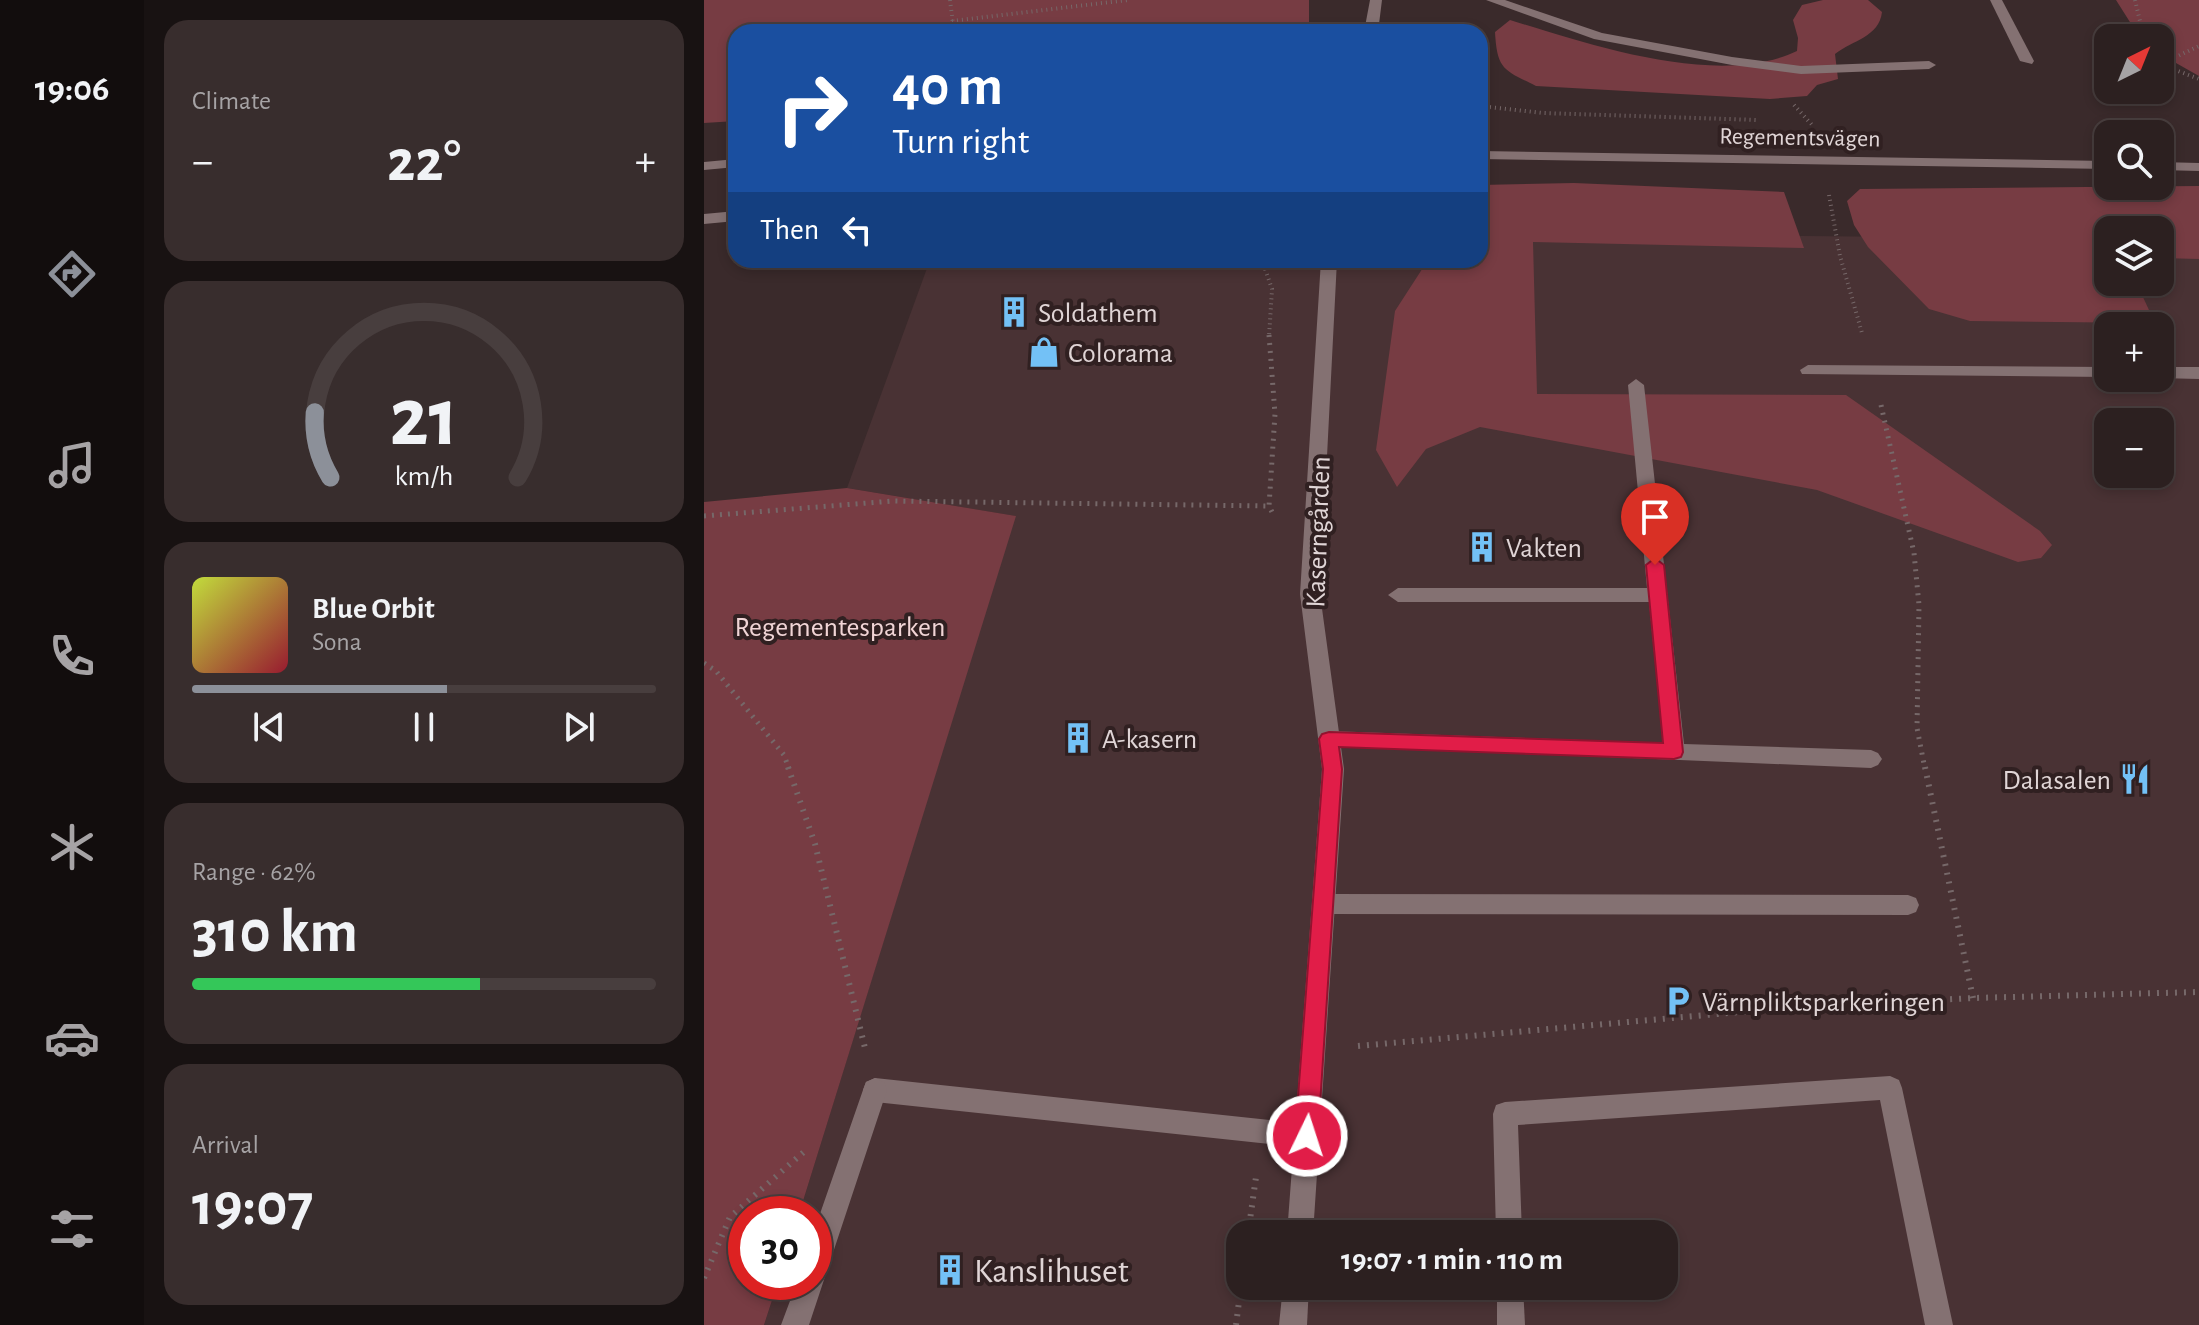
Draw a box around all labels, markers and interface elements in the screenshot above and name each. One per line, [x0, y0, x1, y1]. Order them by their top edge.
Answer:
north arrow [2094, 24, 2174, 104]
map controls [2094, 24, 2174, 488]
icon: right [760, 56, 864, 160]
text: 40 m [892, 59, 1003, 115]
text: 19:06 [35, 71, 109, 107]
text: Climate [192, 88, 271, 114]
button: search [2094, 120, 2174, 200]
text: Turn right [892, 124, 1029, 160]
street label: Regementsvägen [1719, 125, 1881, 151]
text: 22° [387, 132, 461, 192]
text: − [192, 140, 213, 184]
text: + [635, 140, 656, 184]
icon: left [835, 208, 879, 252]
text: Then [760, 215, 819, 245]
button: layers [2094, 216, 2174, 296]
icon: directions [44, 246, 100, 302]
building icon: Soldathem [997, 295, 1031, 329]
place label: Soldathem [1038, 300, 1158, 328]
button: + [2094, 312, 2174, 392]
shop icon: Colorama [1027, 335, 1061, 369]
place label: Colorama [1068, 340, 1173, 368]
text: 21 [389, 376, 459, 460]
button: − [2094, 408, 2174, 488]
icon: music [44, 437, 100, 493]
street label: Kaserngården [1302, 456, 1336, 608]
text: km/h [395, 462, 453, 491]
pin [1621, 483, 1689, 565]
icon: arrive [1633, 495, 1677, 539]
building icon: Vakten [1465, 530, 1499, 564]
place label: Vakten [1506, 535, 1582, 563]
text: Blue Orbit [312, 594, 435, 624]
park label: Regementesparken [735, 614, 945, 642]
icon: phone [44, 628, 100, 684]
text: Sona [312, 629, 362, 655]
icon: previous [247, 705, 291, 749]
icon: pause [402, 705, 446, 749]
icon: next [557, 705, 601, 749]
building icon: A-kasern [1061, 721, 1095, 755]
place label: A-kasern [1102, 726, 1197, 754]
restaurant icon: Dalasalen [2118, 762, 2152, 796]
place label: Dalasalen [2003, 767, 2111, 795]
icon: climate [44, 819, 100, 875]
text: Range · 62% [192, 859, 316, 885]
text: 310 km [192, 903, 358, 963]
parking icon: Värnpliktsparkeringen [1661, 984, 1695, 1018]
place label: Värnpliktsparkeringen [1702, 989, 1945, 1017]
icon: car [44, 1010, 100, 1066]
position arrow [1265, 1094, 1349, 1178]
text: Arrival [192, 1132, 259, 1158]
text: 19:07 [192, 1176, 314, 1236]
speed limit sign: 30 [728, 1196, 832, 1300]
icon: filters [44, 1201, 100, 1257]
text: 19:07 · 1 min · 110 m [1341, 1245, 1563, 1275]
building icon: Kanslihuset [933, 1253, 967, 1287]
place label: Kanslihuset [974, 1255, 1129, 1289]

